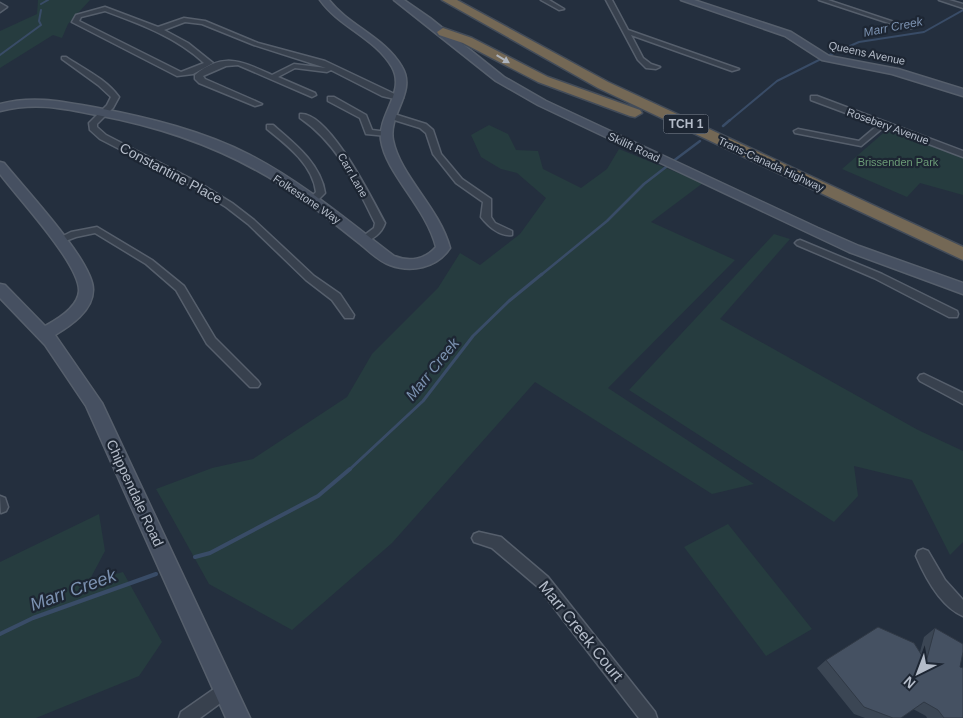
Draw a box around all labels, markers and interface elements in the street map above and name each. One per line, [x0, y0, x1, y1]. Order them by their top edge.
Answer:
water label: Marr Creek [862, 14, 925, 40]
street label: Queens Avenue [828, 39, 906, 67]
one-way arrow [496, 55, 509, 64]
street label: Rosebery Avenue [845, 106, 931, 146]
road number: TCH 1 [664, 115, 708, 134]
street label: Skilift Road [606, 130, 662, 164]
street label: Trans-Canada Highway [716, 134, 826, 194]
street label: Constantine Place [117, 139, 225, 207]
street label: Carr Lane [336, 151, 370, 199]
park label: Brissenden Park [858, 156, 939, 168]
street label: Folkestone Way [271, 172, 343, 226]
water label: Marr Creek [402, 333, 463, 403]
street label: Chippendale Road [103, 437, 167, 549]
water label: Marr Creek [27, 565, 120, 615]
street label: Marr Creek Court [536, 578, 627, 685]
north arrow [893, 648, 943, 698]
text: N [900, 673, 918, 692]

